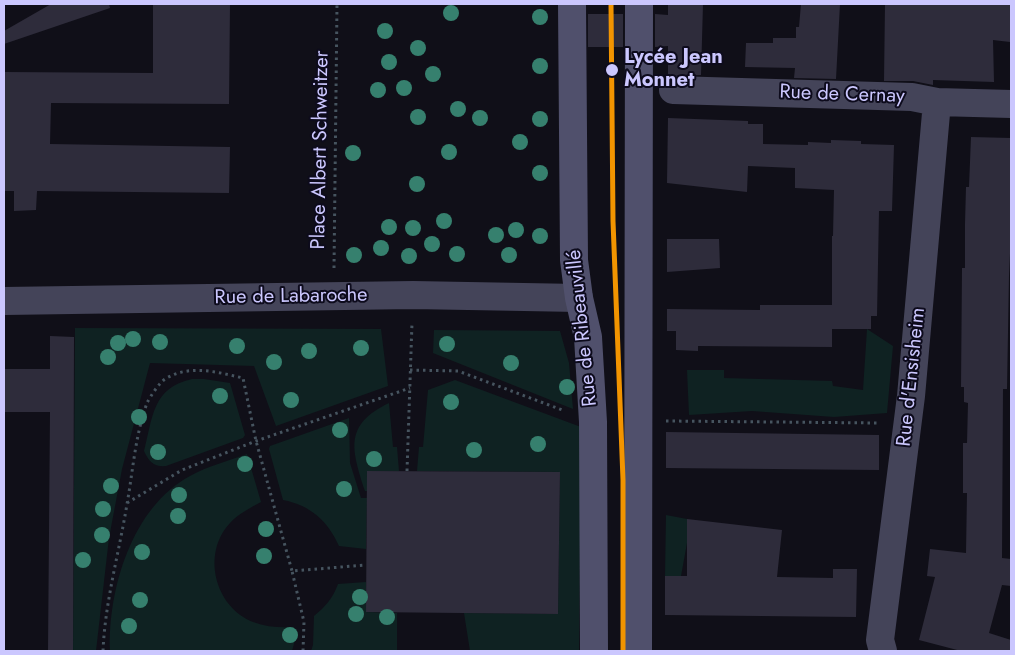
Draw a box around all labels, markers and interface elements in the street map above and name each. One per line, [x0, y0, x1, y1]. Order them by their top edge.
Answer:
place label: Lycée Jean Monnet [624, 46, 723, 93]
street label: Place Albert Schweitzer [307, 50, 335, 250]
marker: Lycée Jean Monnet [604, 62, 620, 78]
street label: Rue de Cernay [779, 81, 905, 109]
street label: Rue de Ribeauvillé [563, 248, 603, 408]
street label: Rue de Labaroche [214, 284, 368, 310]
street label: Rue d'Ensisheim [893, 306, 931, 448]

